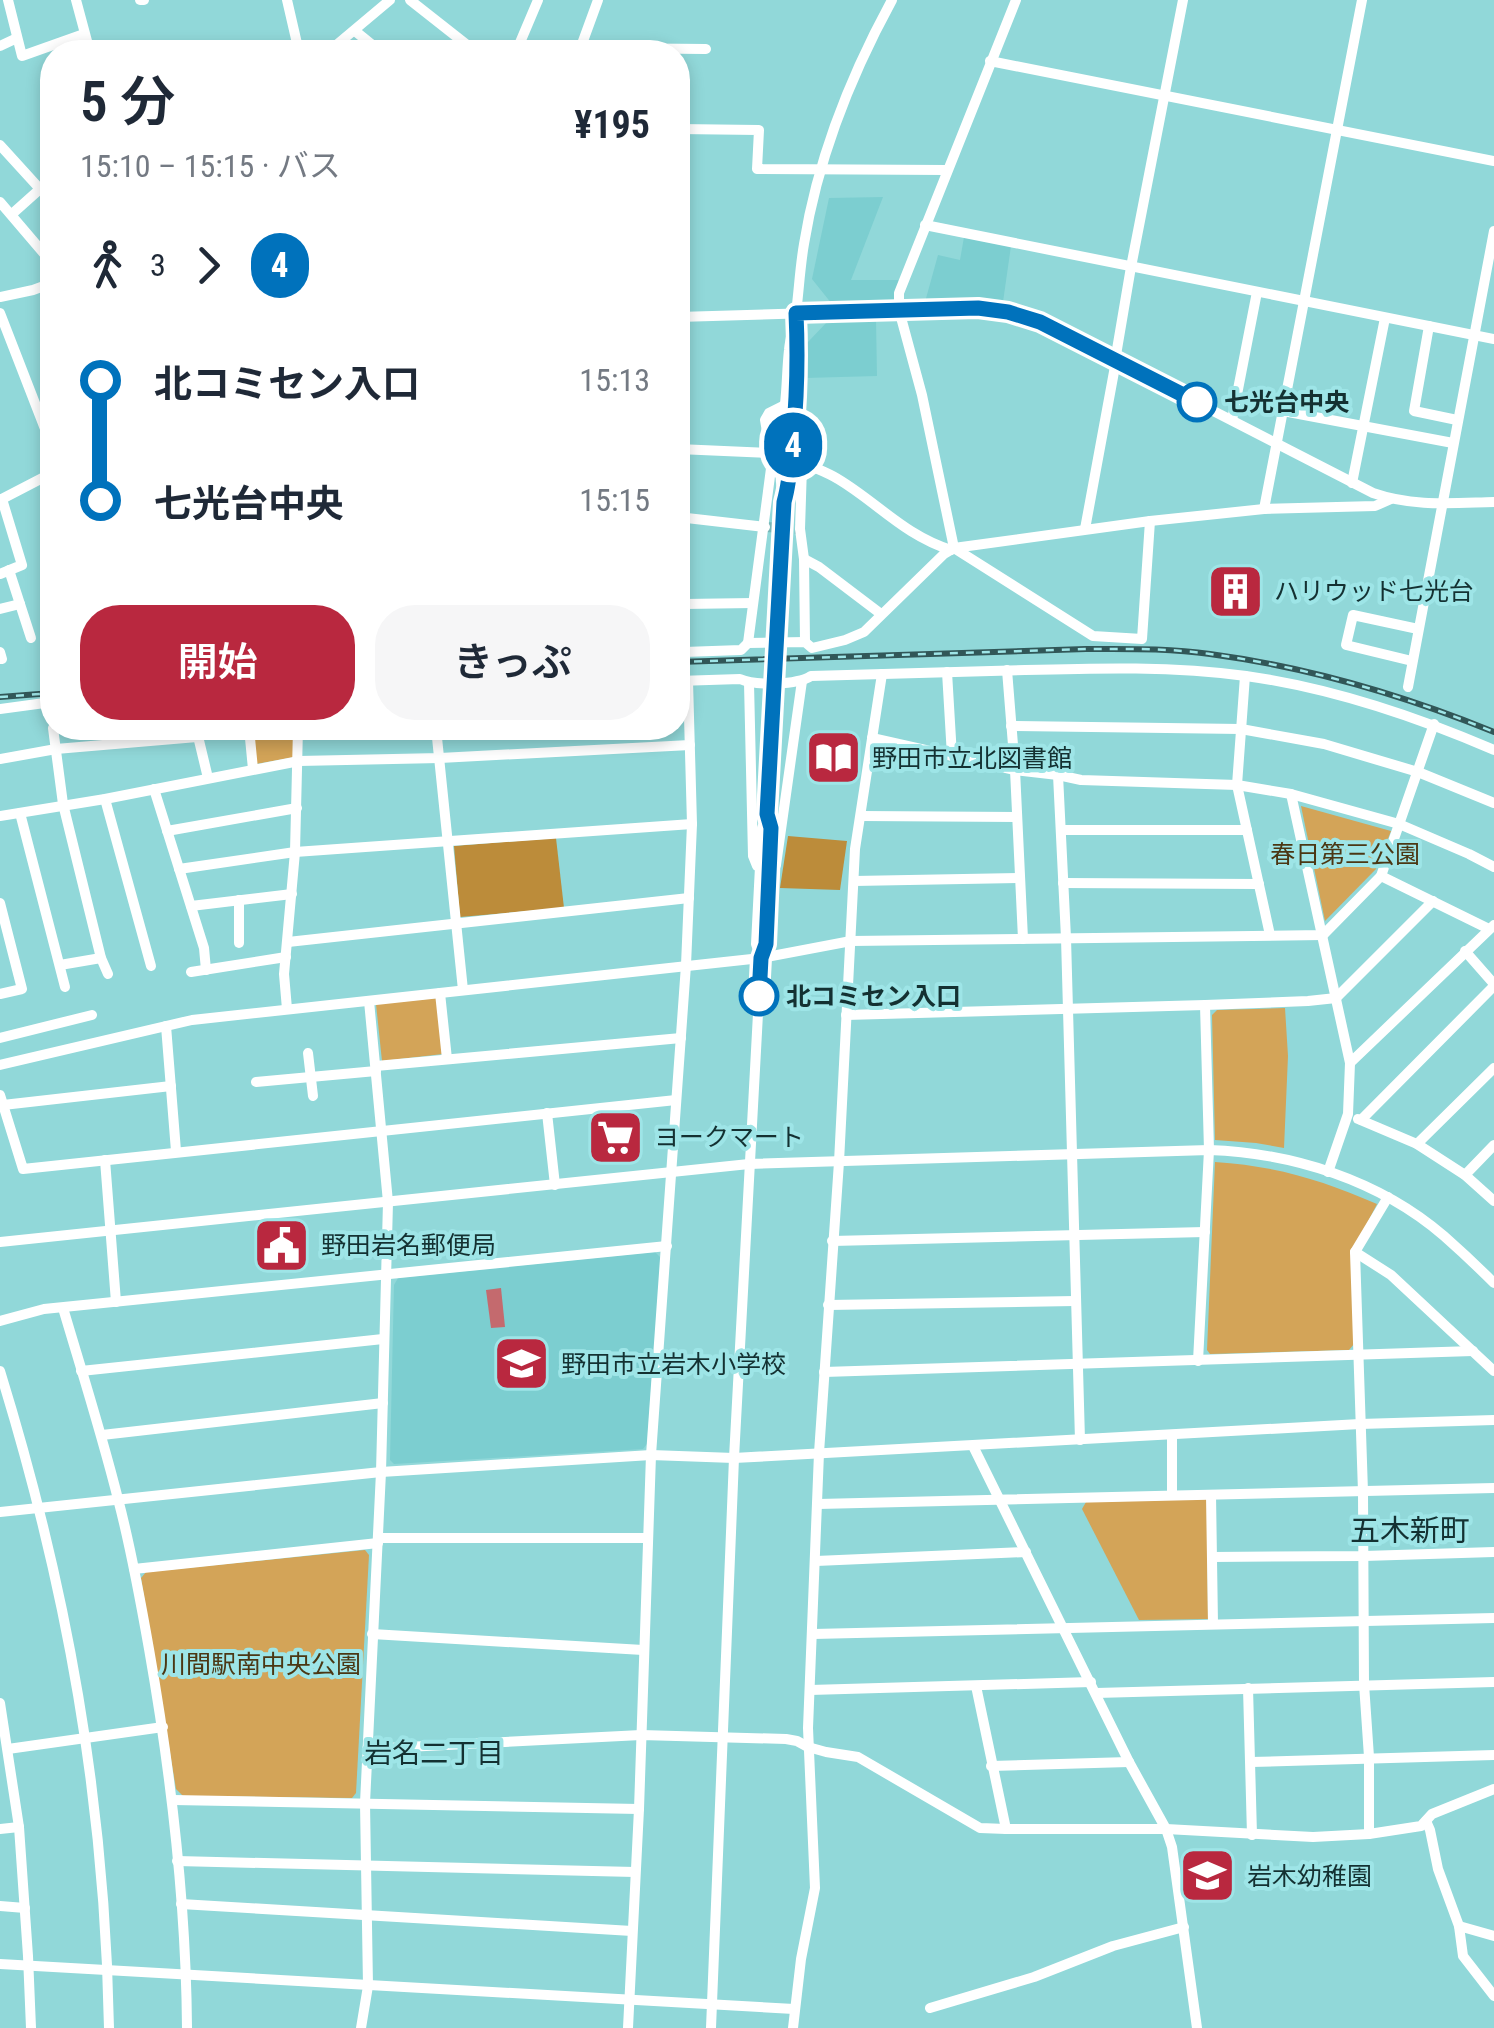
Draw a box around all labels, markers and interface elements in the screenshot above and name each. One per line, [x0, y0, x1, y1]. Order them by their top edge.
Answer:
text: 5 分 [80, 70, 175, 134]
text: ¥195 [574, 103, 650, 147]
text: 15:10 – 15:15 · バス [80, 147, 341, 185]
icon: walk [80, 238, 135, 293]
icon: forward [181, 238, 236, 293]
text: 4 [271, 245, 289, 286]
text: 3 [150, 246, 166, 284]
text: 15:13 [579, 361, 650, 399]
text: 北コミセン入口 [154, 362, 420, 406]
marker: 七光台中央 [1178, 383, 1216, 421]
place label: 七光台中央 [1224, 388, 1349, 417]
line badge: 4 [760, 412, 826, 478]
text: 4 [784, 425, 802, 466]
text: 15:15 [579, 481, 650, 519]
text: 七光台中央 [154, 482, 344, 526]
building icon: ハリウッド七光台 [1205, 561, 1265, 621]
place label: ハリウッド七光台 [1274, 577, 1474, 606]
button: 開始 [80, 605, 355, 720]
button: きっぷ [375, 605, 650, 720]
library icon: 野田市立北図書館 [803, 728, 863, 788]
place label: 野田市立北図書館 [872, 744, 1072, 773]
park label: 春日第三公園 [1270, 840, 1420, 869]
marker: 北コミセン入口 [740, 977, 778, 1015]
place label: 北コミセン入口 [786, 982, 961, 1011]
supermarket icon: ヨークマート [585, 1107, 645, 1167]
place label: ヨークマート [654, 1123, 804, 1152]
public building icon: 野田岩名郵便局 [252, 1215, 312, 1275]
place label: 野田岩名郵便局 [321, 1231, 496, 1260]
school or university icon: 野田市立岩木小学校 [492, 1334, 552, 1394]
place label: 野田市立岩木小学校 [561, 1350, 786, 1379]
district label: 五木新町 [1350, 1513, 1470, 1548]
park label: 川間駅南中央公園 [161, 1650, 361, 1679]
district label: 岩名二丁目 [364, 1737, 504, 1770]
school or university icon: 岩木幼稚園 [1178, 1846, 1238, 1906]
place label: 岩木幼稚園 [1247, 1862, 1372, 1891]

